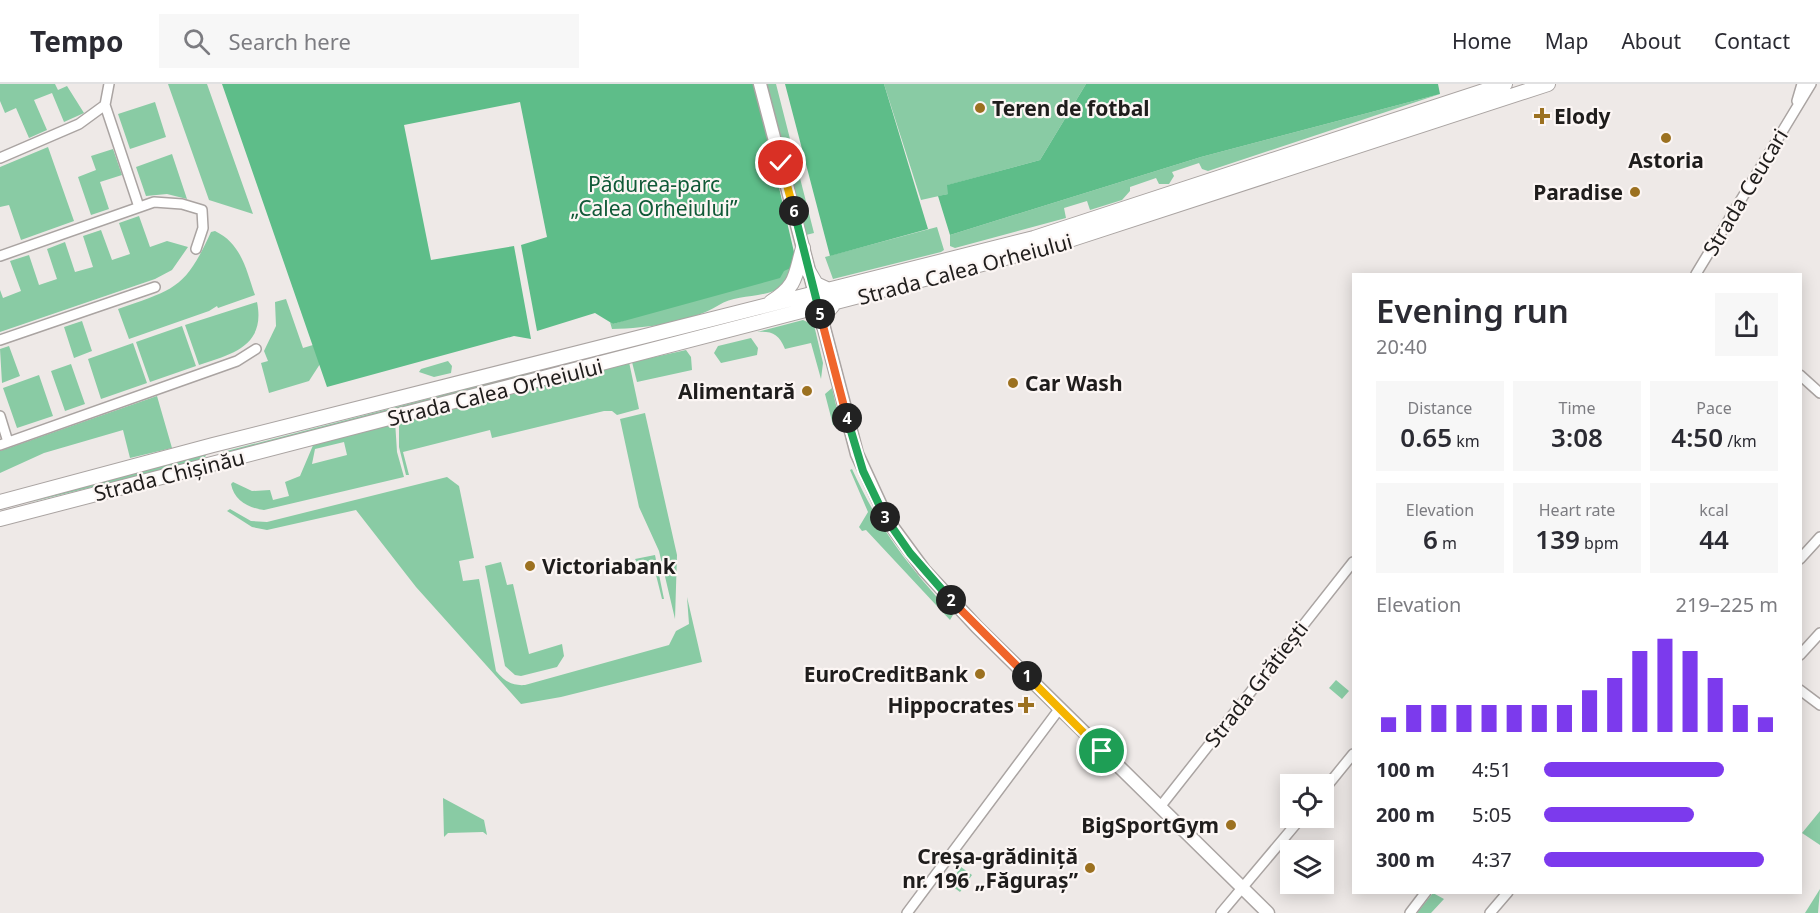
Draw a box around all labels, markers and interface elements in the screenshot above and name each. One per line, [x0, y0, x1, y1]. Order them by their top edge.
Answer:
search box [159, 14, 579, 68]
text: Tempo [30, 22, 123, 60]
icon: search [180, 25, 213, 58]
text: Search here [228, 26, 351, 56]
text: Home [1452, 27, 1512, 55]
text: Map [1545, 27, 1588, 55]
text: About [1621, 27, 1681, 55]
text: Contact [1714, 27, 1790, 55]
place label: Teren de fotbal [992, 94, 1150, 122]
marker: Teren de fotbal [973, 101, 987, 115]
place label: Elody [1554, 102, 1610, 130]
marker: Elody [1535, 109, 1549, 123]
street label: Strada Ceucari [1696, 123, 1794, 261]
marker: Astoria [1659, 131, 1673, 145]
pin [755, 137, 806, 188]
icon: check [764, 146, 797, 179]
place label: Astoria [1628, 146, 1704, 174]
park label: Pădurea-parc „Calea Orheiului” [571, 170, 738, 222]
place label: Paradise [1533, 178, 1623, 206]
marker: Paradise [1628, 185, 1642, 199]
pin: 6 [779, 196, 809, 226]
text: 6 [789, 200, 799, 222]
street label: Strada Calea Orheiului [855, 227, 1075, 311]
text: Evening run [1376, 288, 1569, 333]
button: share [1715, 293, 1778, 356]
pin: 5 [805, 299, 835, 329]
text: 5 [815, 303, 825, 325]
text: 20:40 [1376, 333, 1427, 360]
street label: Strada Calea Orheiului [384, 352, 606, 432]
place label: Car Wash [1025, 369, 1123, 397]
marker: Car Wash [1006, 376, 1020, 390]
place label: Alimentară [678, 377, 795, 405]
marker: Alimentară [800, 384, 814, 398]
text: Distance [1408, 397, 1472, 419]
text: Time [1558, 397, 1596, 419]
text: Pace [1696, 397, 1732, 419]
pin: 4 [832, 403, 862, 433]
text: 4 [842, 407, 852, 429]
text: 0.65 [1400, 419, 1452, 455]
text: 3:08 [1551, 419, 1603, 455]
text: 4:50 [1671, 419, 1723, 455]
text: km [1452, 430, 1480, 452]
text: /km [1723, 430, 1757, 452]
street label: Strada Chișinău [91, 443, 247, 507]
text: Elevation [1406, 499, 1474, 521]
text: Heart rate [1539, 499, 1615, 521]
text: kcal [1699, 499, 1729, 521]
pin: 3 [870, 502, 900, 532]
text: 3 [880, 506, 890, 528]
text: 6 [1423, 521, 1438, 557]
text: 139 [1535, 521, 1580, 557]
text: 44 [1699, 521, 1729, 557]
text: m [1438, 532, 1457, 554]
text: bpm [1580, 532, 1619, 554]
place label: Victoriabank [542, 552, 677, 580]
marker: Victoriabank [523, 559, 537, 573]
pin: 2 [936, 585, 966, 615]
text: 2 [946, 589, 956, 611]
text: Elevation [1376, 591, 1461, 618]
text: 219–225 m [1675, 591, 1778, 618]
street label: Strada Grătiești [1198, 615, 1314, 753]
place label: EuroCreditBank [804, 660, 969, 688]
pin: 1 [1012, 661, 1042, 691]
text: 1 [1022, 665, 1032, 687]
marker: EuroCreditBank [973, 667, 987, 681]
place label: Hippocrates [887, 691, 1014, 719]
marker: Hippocrates [1019, 698, 1033, 712]
pin [1076, 725, 1127, 776]
icon: arrive [1085, 734, 1118, 767]
text: 100 m [1376, 756, 1435, 783]
text: 4:51 [1472, 756, 1512, 783]
map controls [1280, 774, 1334, 894]
button: locate [1280, 774, 1334, 828]
text: 200 m [1376, 801, 1435, 828]
text: 5:05 [1472, 801, 1512, 828]
place label: BigSportGym [1081, 811, 1219, 839]
marker: BigSportGym [1224, 818, 1238, 832]
button: layers [1280, 840, 1334, 894]
place label: Creșa-grădiniță nr. 196 „Făguraș” [902, 842, 1079, 894]
text: 300 m [1376, 846, 1435, 873]
text: 4:37 [1472, 846, 1512, 873]
marker: Creșa-grădiniță nr. 196 „Făguraș” [1083, 861, 1097, 875]

